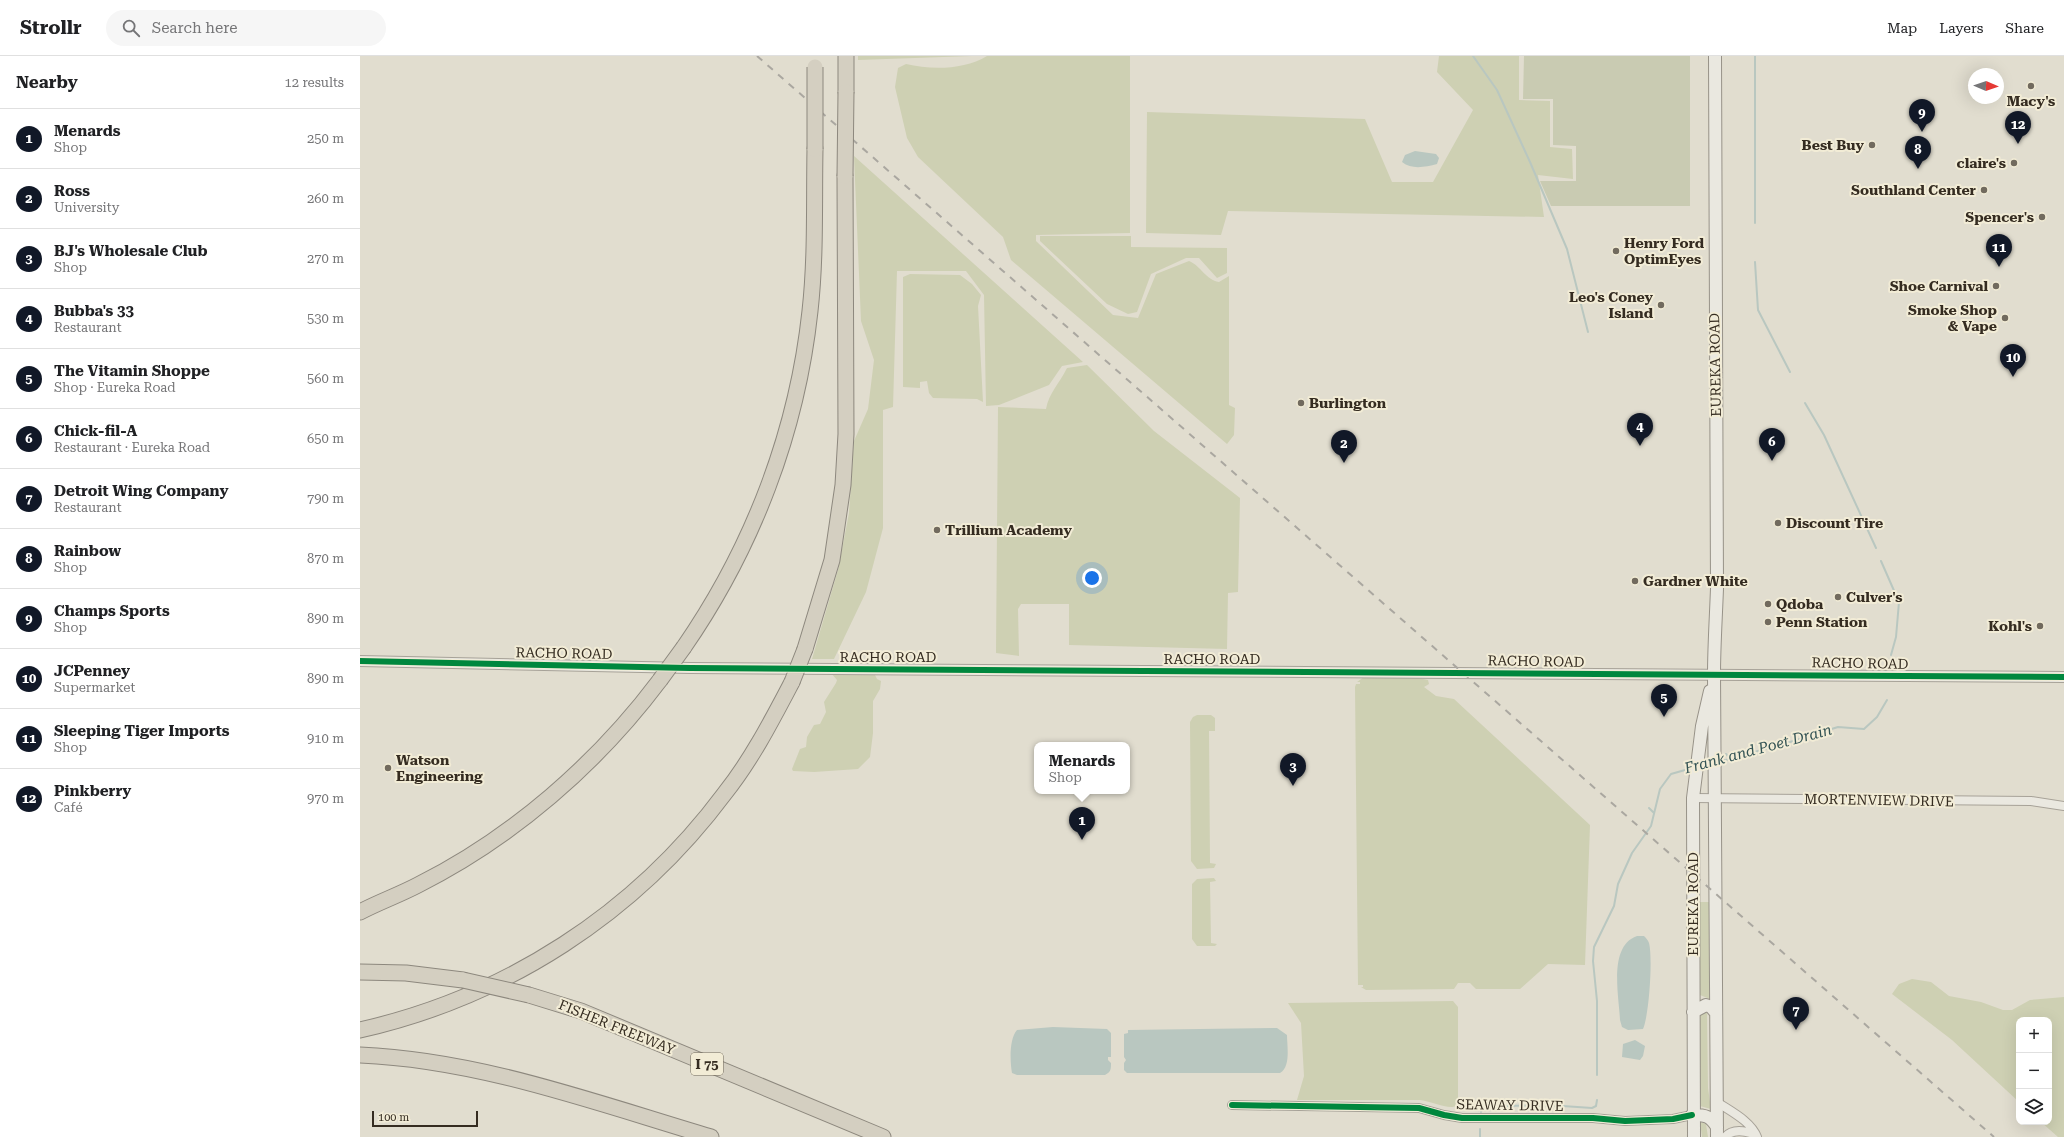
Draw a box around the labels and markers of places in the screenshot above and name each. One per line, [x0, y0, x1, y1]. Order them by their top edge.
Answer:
marker: Macy's [2026, 81, 2036, 91]
place label: Macy's [2007, 93, 2055, 109]
pin: 9 [1909, 99, 1935, 132]
pin: 12 [2005, 111, 2031, 144]
pin: 8 [1905, 136, 1931, 169]
place label: Best Buy [1802, 137, 1865, 153]
marker: Best Buy [1867, 140, 1877, 150]
place label: claire's [1957, 155, 2006, 171]
marker: claire's [2009, 158, 2019, 168]
place label: Southland Center [1851, 182, 1977, 198]
marker: Southland Center [1979, 185, 1989, 195]
place label: Spencer's [1965, 209, 2034, 225]
marker: Spencer's [2037, 212, 2047, 222]
pin: 11 [1986, 234, 2012, 267]
place label: Henry Ford OptimEyes [1624, 235, 1705, 267]
marker: Henry Ford OptimEyes [1611, 246, 1621, 256]
place label: Shoe Carnival [1890, 278, 1988, 294]
marker: Shoe Carnival [1991, 281, 2001, 291]
place label: Leo's Coney Island [1569, 289, 1654, 321]
marker: Leo's Coney Island [1656, 300, 1666, 310]
place label: Smoke Shop & Vape [1908, 302, 1997, 334]
marker: Smoke Shop & Vape [2000, 313, 2010, 323]
pin: 10 [2000, 344, 2026, 377]
place label: Burlington [1309, 395, 1387, 411]
marker: Burlington [1296, 398, 1306, 408]
pin: 4 [1627, 413, 1653, 446]
pin: 6 [1759, 428, 1785, 461]
pin: 2 [1331, 430, 1357, 463]
place label: Discount Tire [1786, 515, 1883, 531]
marker: Discount Tire [1773, 518, 1783, 528]
place label: Trillium Academy [945, 522, 1072, 538]
marker: Trillium Academy [932, 525, 942, 535]
place label: Gardner White [1643, 573, 1748, 589]
marker: Gardner White [1630, 576, 1640, 586]
place label: Culver's [1846, 589, 1903, 605]
marker: Culver's [1833, 592, 1843, 602]
place label: Qdoba [1776, 596, 1824, 612]
marker: Qdoba [1763, 599, 1773, 609]
place label: Penn Station [1776, 614, 1868, 630]
marker: Penn Station [1763, 617, 1773, 627]
place label: Kohl's [1988, 618, 2032, 634]
marker: Kohl's [2035, 621, 2045, 631]
pin: 5 [1651, 684, 1677, 717]
place label: Watson Engineering [396, 752, 483, 784]
pin: 3 [1280, 753, 1306, 786]
marker: Watson Engineering [383, 763, 393, 773]
pin: 1 [1069, 807, 1095, 840]
pin: 7 [1783, 997, 1809, 1030]

